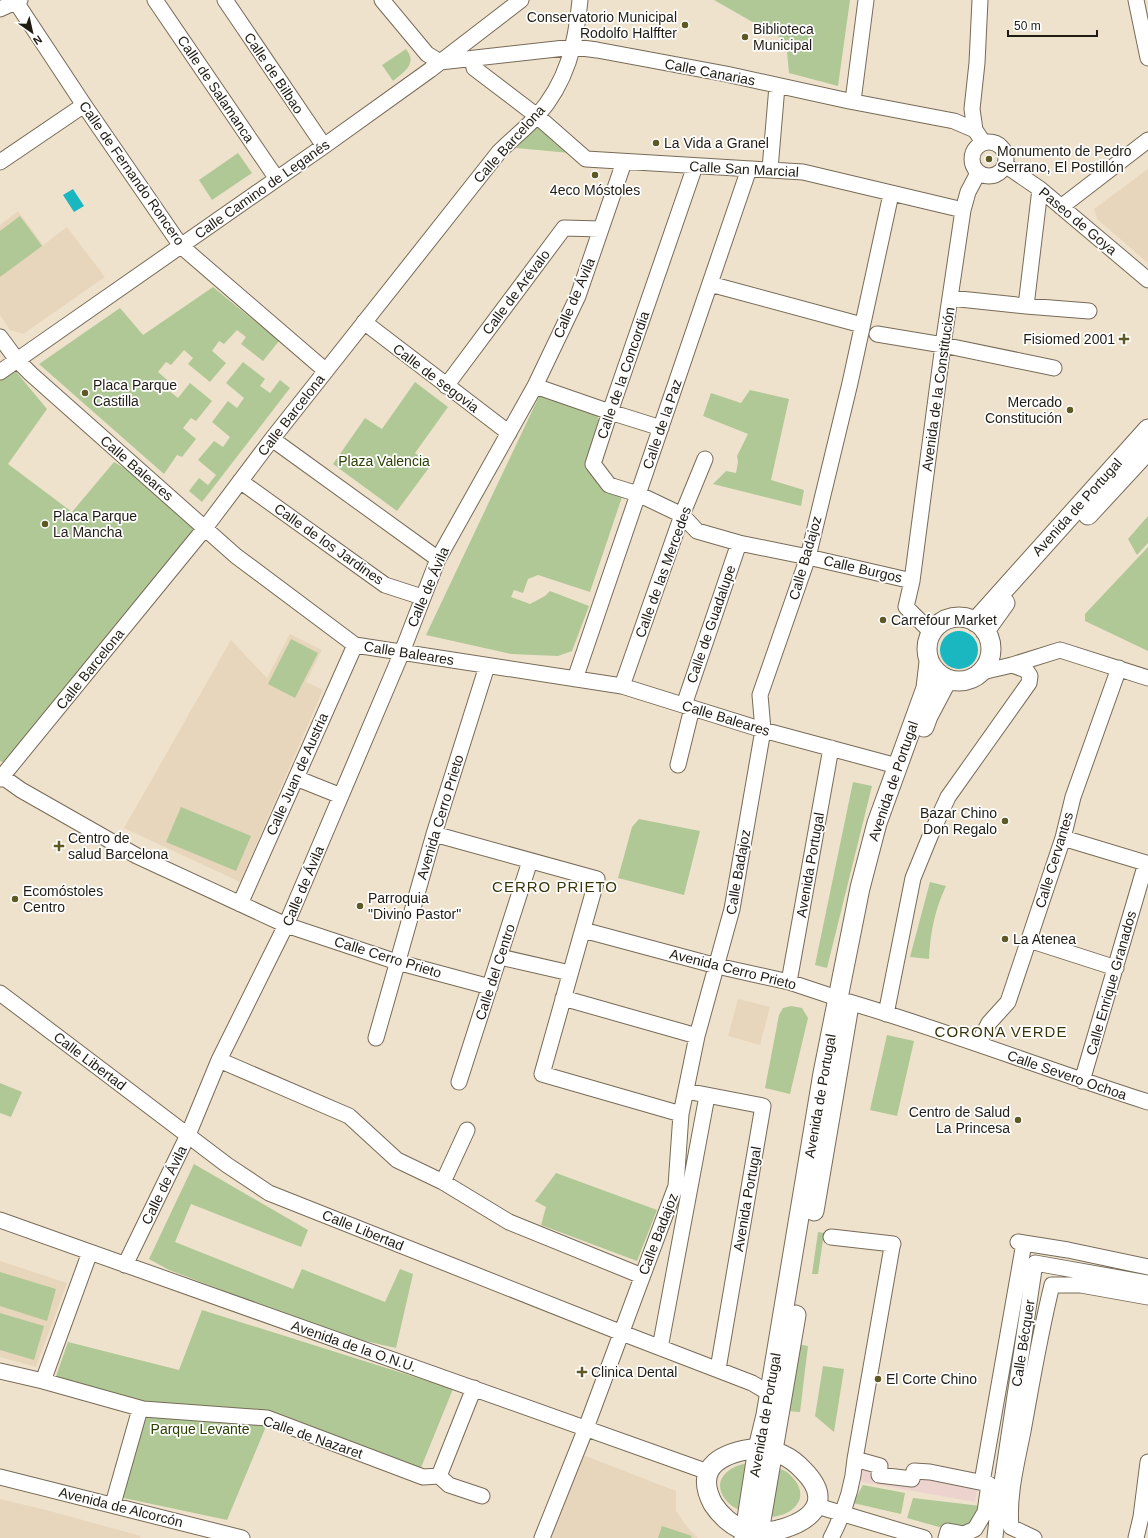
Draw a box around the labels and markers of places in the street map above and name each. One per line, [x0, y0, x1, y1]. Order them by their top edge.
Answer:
place label: Conservatorio Municipal Rodolfo Halffter [527, 9, 677, 41]
marker: Conservatorio Municipal Rodolfo Halffter [680, 20, 690, 30]
place label: Biblioteca Municipal [753, 21, 814, 53]
marker: Biblioteca Municipal [740, 32, 750, 42]
place label: La Vida a Granel [664, 135, 769, 151]
marker: La Vida a Granel [651, 138, 661, 148]
place label: Monumento de Pedro Serrano, El Postillón [997, 143, 1132, 175]
marker: Monumento de Pedro Serrano, El Postillón [984, 154, 994, 164]
marker: 4eco Móstoles [590, 170, 600, 180]
place label: 4eco Móstoles [550, 182, 640, 198]
place label: Fisiomed 2001 [1023, 331, 1115, 347]
marker: Fisiomed 2001 [1118, 333, 1130, 345]
place label: Placa Parque Castilla [93, 377, 177, 409]
marker: Placa Parque Castilla [80, 388, 90, 398]
place label: Mercado Constitución [985, 394, 1062, 426]
marker: Mercado Constitución [1065, 405, 1075, 415]
place label: Placa Parque La Mancha [53, 508, 137, 540]
marker: Placa Parque La Mancha [40, 519, 50, 529]
place label: Carrefour Market [891, 612, 997, 628]
marker: Carrefour Market [878, 615, 888, 625]
place label: Bazar Chino Don Regalo [920, 805, 997, 837]
marker: Bazar Chino Don Regalo [1000, 816, 1010, 826]
place label: Centro de salud Barcelona [68, 830, 169, 862]
marker: Centro de salud Barcelona [53, 840, 65, 852]
place label: Ecomóstoles Centro [23, 883, 103, 915]
place label: Parroquia "Divino Pastor" [368, 890, 461, 922]
marker: Ecomóstoles Centro [10, 894, 20, 904]
marker: Parroquia "Divino Pastor" [355, 901, 365, 911]
place label: La Atenea [1013, 931, 1076, 947]
marker: La Atenea [1000, 934, 1010, 944]
place label: Centro de Salud La Princesa [909, 1104, 1010, 1136]
marker: Centro de Salud La Princesa [1013, 1115, 1023, 1125]
place label: Clinica Dental [591, 1364, 677, 1380]
marker: Clinica Dental [576, 1366, 588, 1378]
place label: El Corte Chino [886, 1371, 977, 1387]
marker: El Corte Chino [873, 1374, 883, 1384]

